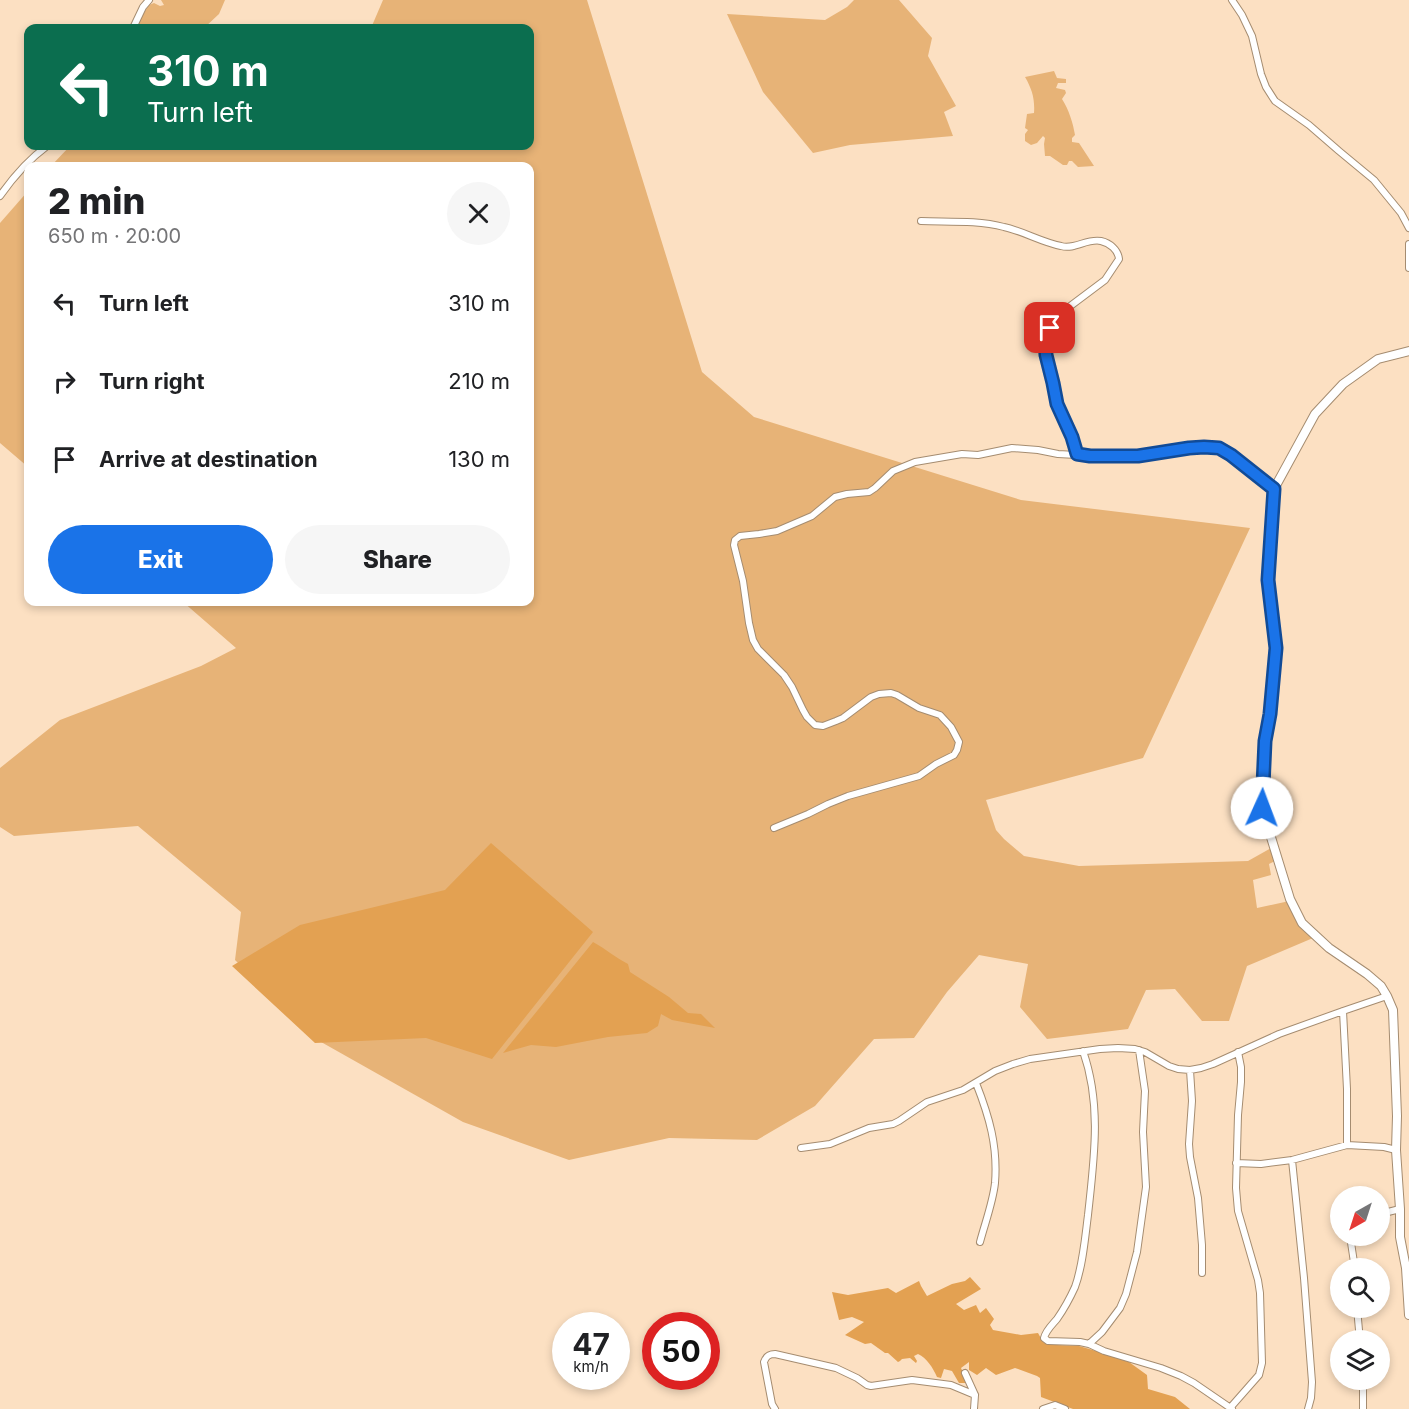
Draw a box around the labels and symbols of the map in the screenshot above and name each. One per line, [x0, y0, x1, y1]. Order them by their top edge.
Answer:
pin [1024, 302, 1075, 353]
position arrow [1230, 776, 1294, 840]
north arrow [1330, 1186, 1390, 1246]
speed limit sign: 50 [642, 1312, 720, 1390]

